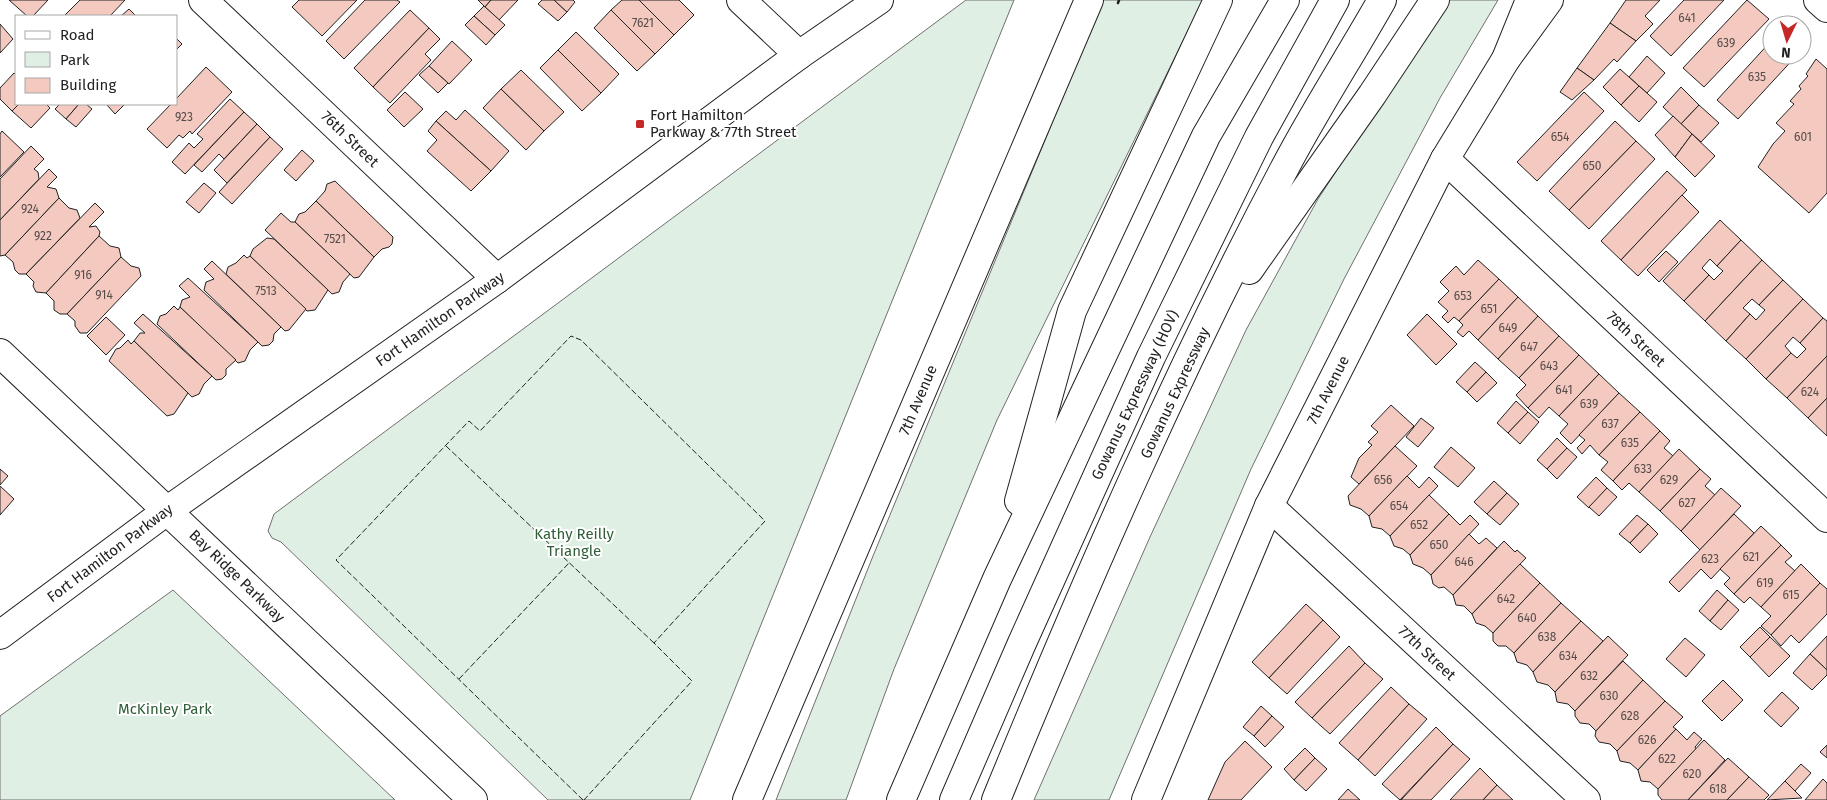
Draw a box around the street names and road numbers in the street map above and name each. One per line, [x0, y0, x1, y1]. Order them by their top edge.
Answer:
street label: 76th Street [317, 107, 383, 171]
street label: Fort Hamilton Parkway [372, 267, 508, 370]
street label: Gowanus Expressway (HOV) [1088, 307, 1182, 483]
street label: 78th Street [1603, 307, 1669, 371]
street label: Gowanus Expressway [1137, 324, 1214, 462]
street label: 7th Avenue [1303, 353, 1353, 427]
street label: 7th Avenue [895, 362, 941, 438]
street label: Fort Hamilton Parkway [44, 499, 177, 606]
street label: Bay Ridge Parkway [185, 526, 289, 627]
street label: 77th Street [1394, 622, 1460, 685]

